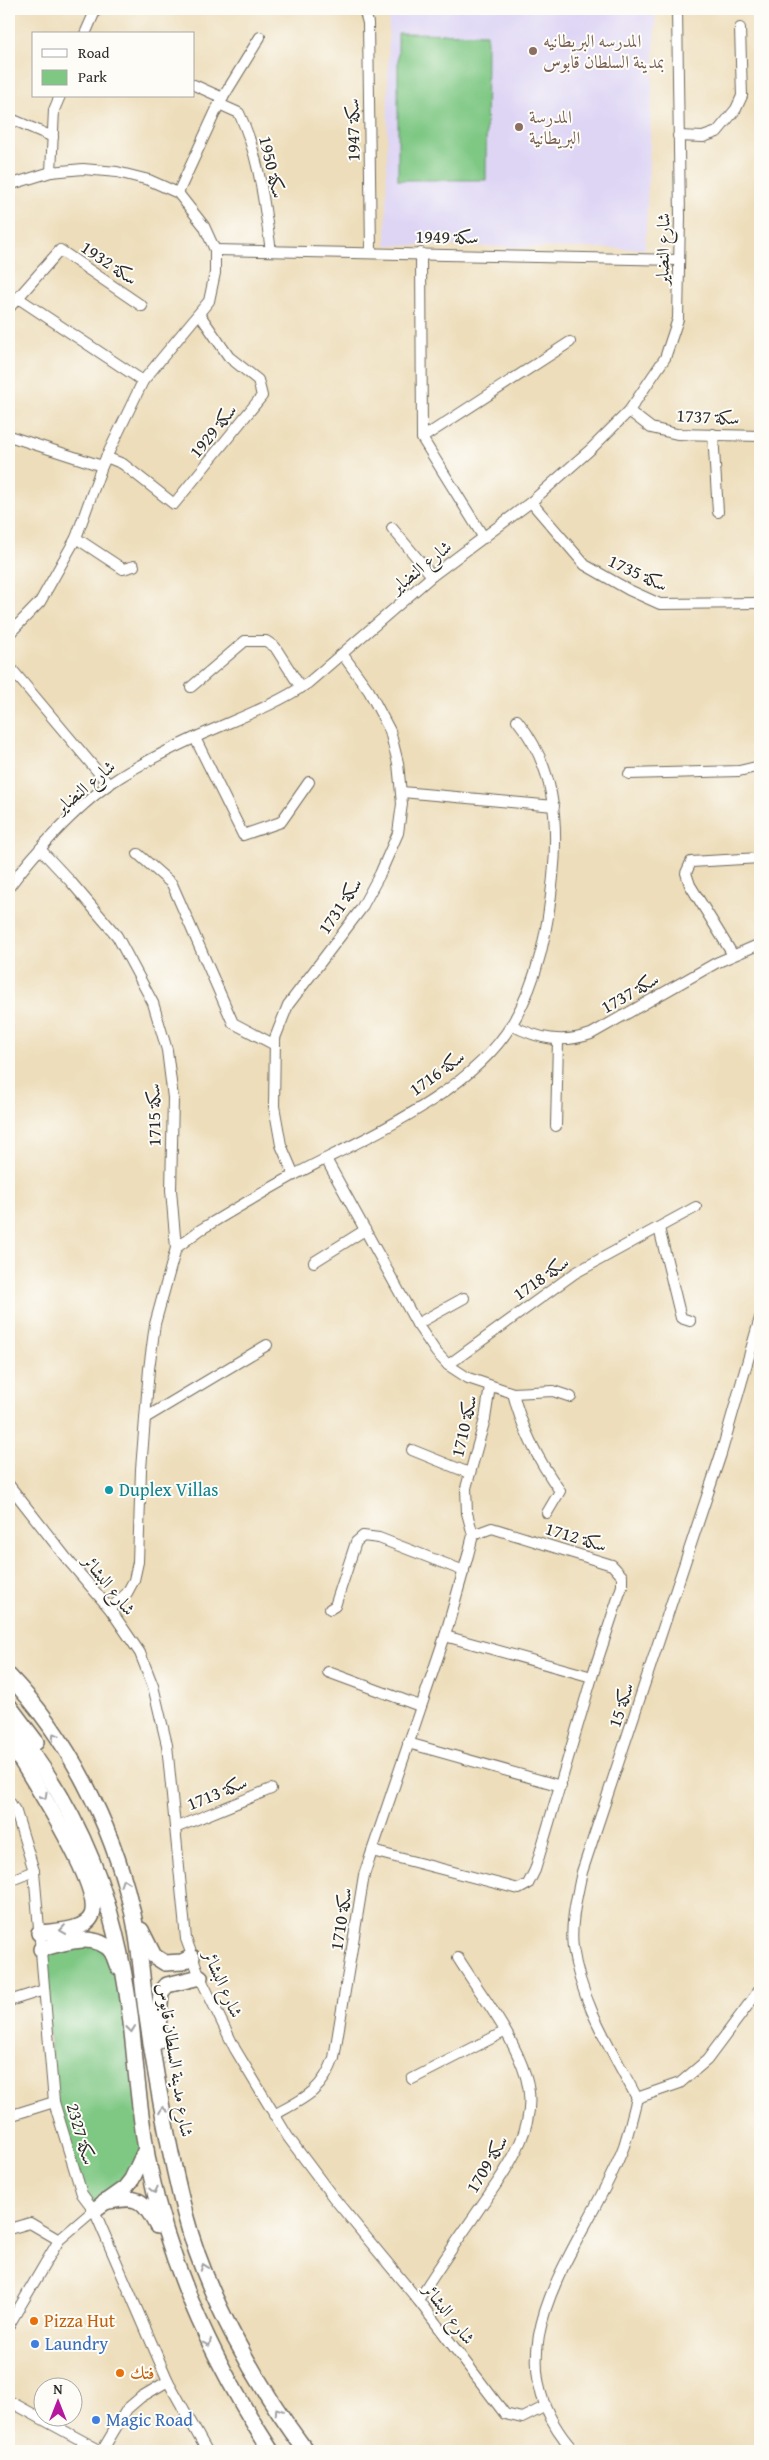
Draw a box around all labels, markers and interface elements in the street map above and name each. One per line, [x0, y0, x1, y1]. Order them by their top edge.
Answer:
place label: المدرسه البريطانيه بمدينة السلطان قابوس [543, 27, 665, 75]
legend [32, 32, 195, 98]
text: Road [78, 42, 109, 63]
marker: المدرسه البريطانيه بمدينة السلطان قابوس [527, 45, 539, 57]
text: Park [78, 66, 107, 87]
street label: سكة 1947 [338, 98, 367, 162]
place label: المدرسة البريطانية [529, 103, 580, 151]
marker: المدرسة البريطانية [513, 121, 525, 133]
street label: سكة 1950 [252, 133, 293, 201]
street label: شارع النضاير [648, 213, 679, 287]
street label: سكة 1949 [415, 222, 479, 251]
street label: سكة 1932 [76, 234, 143, 291]
street label: سكة 1929 [182, 398, 243, 464]
street label: سكة 1737 [676, 401, 740, 432]
street label: شارع النضاير [383, 533, 459, 603]
street label: سكة 1735 [604, 547, 673, 598]
street label: شارع النضاير [47, 753, 122, 823]
street label: سكة 1731 [311, 872, 368, 939]
street label: سكة 1737 [596, 965, 664, 1020]
street label: سكة 1716 [403, 1043, 470, 1102]
street label: سكة 1715 [139, 1083, 168, 1147]
street label: سكة 1718 [507, 1248, 574, 1307]
street label: سكة 1710 [443, 1392, 484, 1460]
place label: Duplex Villas [119, 1476, 218, 1503]
marker: Duplex Villas [103, 1484, 115, 1496]
street label: سكة 1712 [542, 1514, 610, 1559]
street label: شارع البشائر [74, 1547, 142, 1622]
street label: سكة 15 [601, 1679, 640, 1731]
one-way arrow [52, 1732, 61, 1741]
street label: سكة 1713 [182, 1768, 251, 1817]
one-way arrow [38, 1791, 48, 1800]
one-way arrow [120, 1879, 130, 1887]
street label: سكة 1710 [322, 1886, 359, 1952]
one-way arrow [59, 1924, 68, 1934]
street label: شارع البشائر [194, 1944, 250, 2023]
street label: شارع مدينة السلطان قابوس [148, 1981, 201, 2139]
one-way arrow [125, 2025, 136, 2033]
street label: سكة 2327 [60, 2100, 103, 2168]
one-way arrow [159, 2106, 169, 2114]
street label: سكة 1709 [459, 2130, 514, 2198]
one-way arrow [148, 2185, 159, 2194]
one-way arrow [200, 2263, 210, 2272]
street label: شارع البشائر [414, 2276, 482, 2351]
place label: Pizza Hut [44, 2307, 116, 2334]
marker: Pizza Hut [28, 2315, 40, 2327]
place label: Laundry [45, 2330, 108, 2357]
marker: Laundry [29, 2338, 41, 2350]
one-way arrow [202, 2338, 212, 2347]
place label: فتك [130, 2359, 155, 2386]
marker: فتك [114, 2367, 126, 2379]
north arrow [32, 2378, 82, 2428]
text: N [53, 2379, 63, 2399]
place label: Magic Road [106, 2406, 193, 2433]
one-way arrow [275, 2407, 284, 2417]
marker: Magic Road [90, 2414, 102, 2426]

